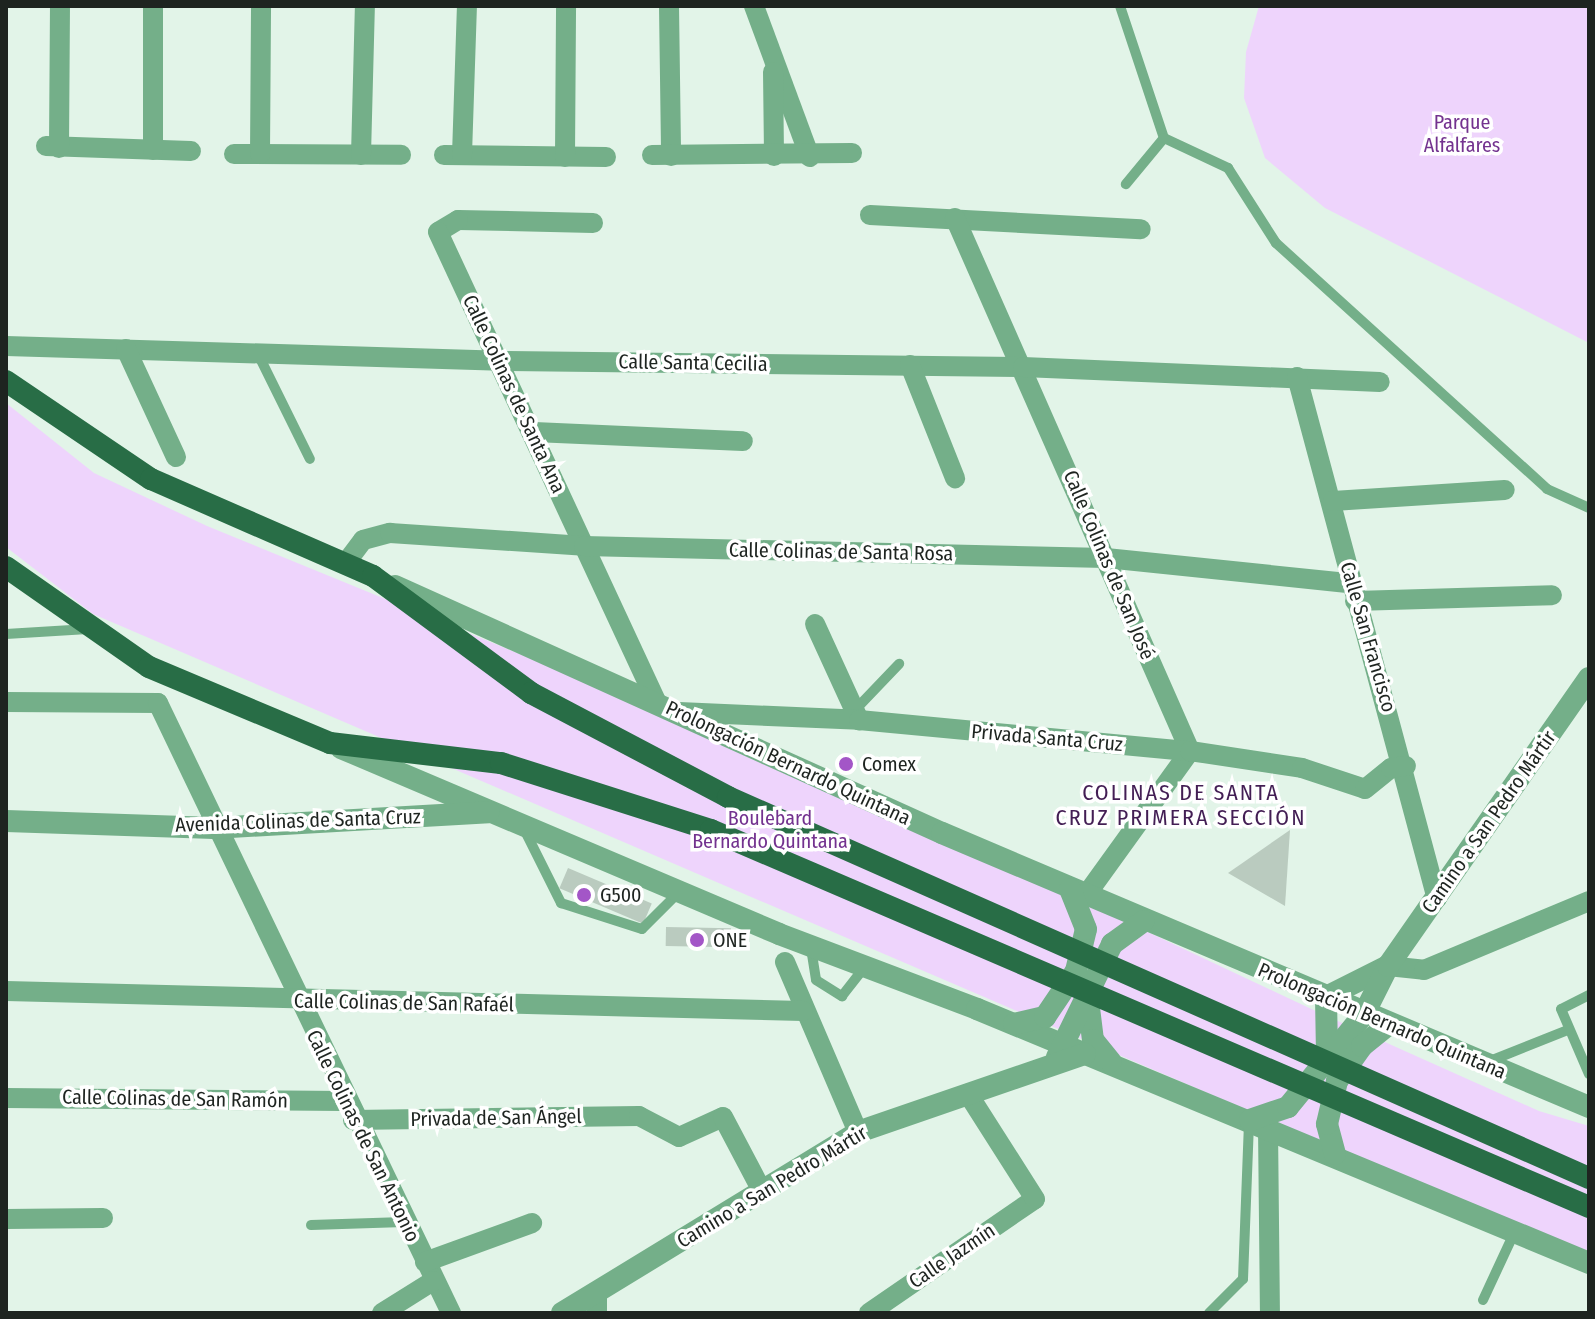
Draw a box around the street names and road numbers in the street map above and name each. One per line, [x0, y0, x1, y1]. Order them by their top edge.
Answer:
street label: Calle Colinas de Santa Ana [457, 291, 571, 497]
street label: Calle Santa Cecilia [618, 350, 768, 376]
street label: Calle Colinas de San José [1058, 467, 1160, 663]
street label: Calle Colinas de Santa Rosa [729, 538, 953, 566]
street label: Calle San Francisco [1335, 559, 1401, 715]
street label: Prolongación Bernardo Quintana [662, 696, 914, 830]
street label: Privada Santa Cruz [970, 719, 1124, 757]
street label: Camino a San Pedro Mártir [1417, 726, 1561, 918]
street label: Avenida Colinas de Santa Cruz [175, 805, 421, 837]
street label: Prolongación Bernardo Quintana [1254, 958, 1510, 1084]
street label: Calle Colinas de San Rafaél [294, 989, 514, 1017]
street label: Calle Colinas de San Antonio [301, 1026, 425, 1246]
street label: Calle Colinas de San Ramón [62, 1085, 288, 1113]
street label: Privada de San Ángel [410, 1105, 582, 1131]
street label: Camino a San Pedro Mártir [673, 1121, 871, 1253]
street label: Calle Jazmín [904, 1218, 1000, 1294]

